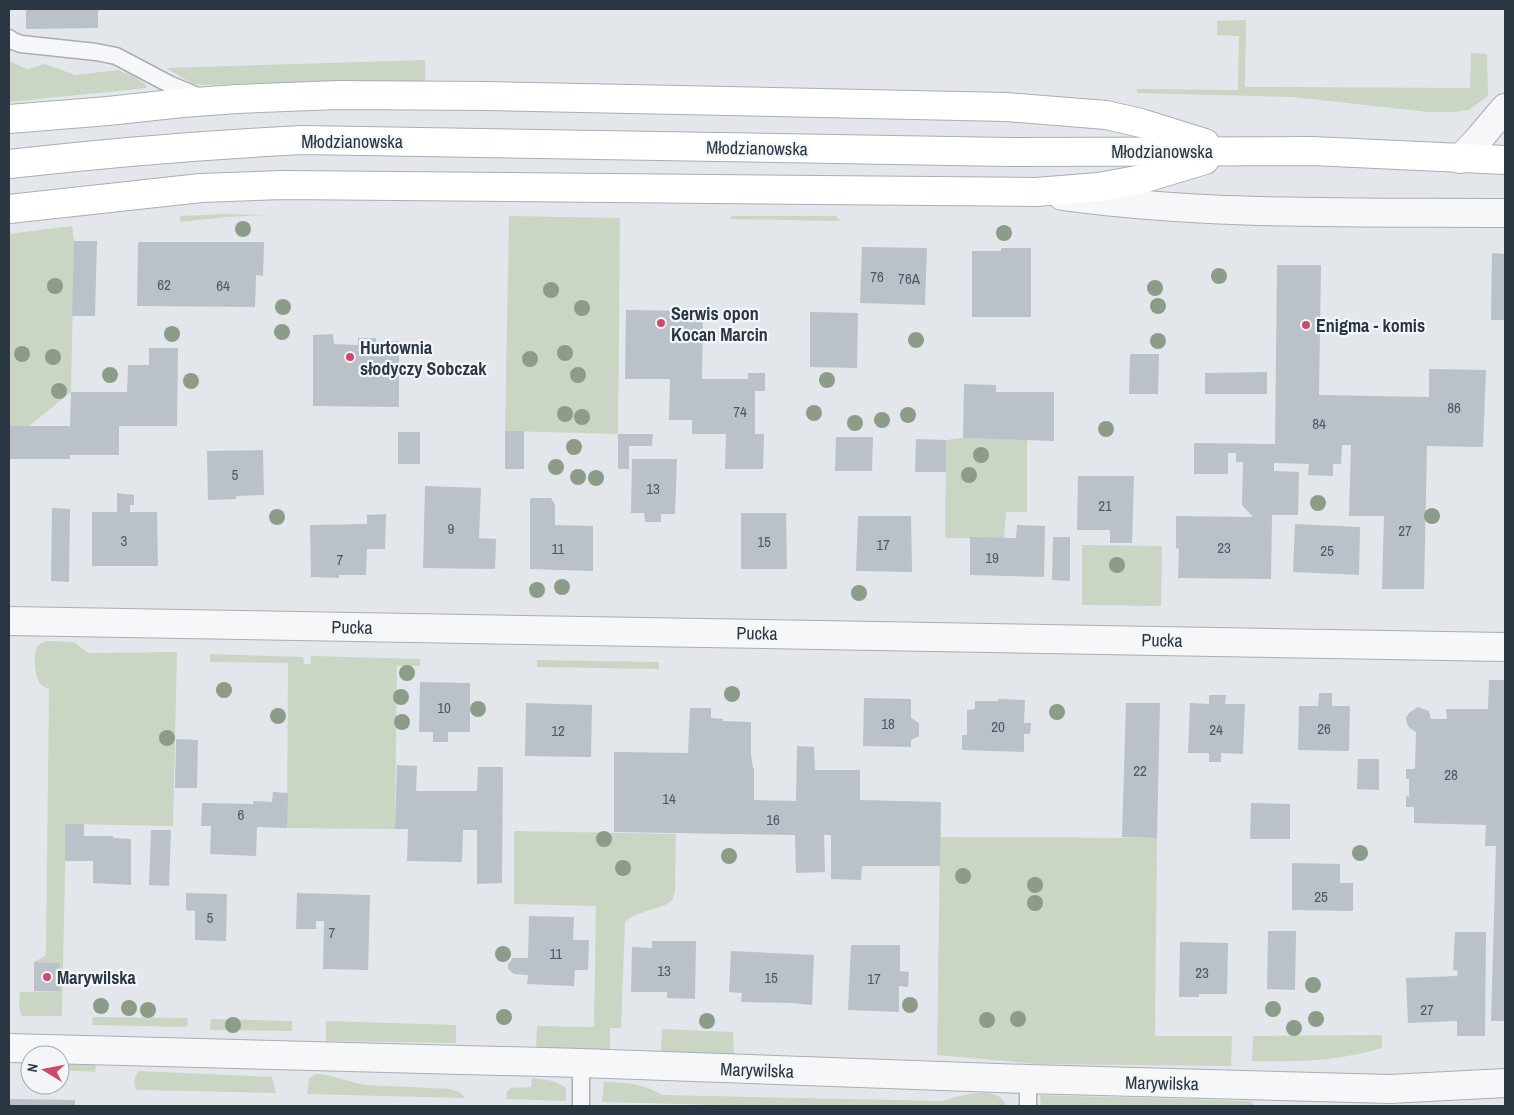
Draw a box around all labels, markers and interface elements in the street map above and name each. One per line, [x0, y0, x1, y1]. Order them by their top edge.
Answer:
street label: Młodzianowska [301, 129, 403, 154]
street label: Młodzianowska [706, 135, 808, 161]
street label: Młodzianowska [1111, 139, 1213, 164]
house number: 76 [870, 266, 884, 287]
house number: 76A [898, 268, 921, 289]
house number: 62 [157, 274, 171, 295]
house number: 64 [216, 275, 230, 296]
place label: Serwis opon Kocan Marcin [671, 301, 768, 347]
place label: Enigma - komis [1316, 313, 1425, 338]
marker: Serwis opon Kocan Marcin [655, 317, 667, 329]
marker: Enigma - komis [1300, 319, 1312, 331]
place label: Hurtownia słodyczy Sobczak [360, 335, 487, 381]
marker: Hurtownia słodyczy Sobczak [344, 351, 356, 363]
house number: 86 [1447, 397, 1461, 418]
house number: 74 [733, 401, 747, 422]
house number: 84 [1312, 413, 1326, 434]
house number: 5 [232, 464, 239, 485]
house number: 13 [646, 478, 660, 499]
house number: 21 [1098, 495, 1112, 516]
house number: 9 [448, 518, 455, 539]
house number: 27 [1398, 520, 1412, 541]
house number: 3 [121, 530, 128, 551]
house number: 15 [757, 531, 771, 552]
house number: 17 [876, 534, 890, 555]
house number: 23 [1217, 537, 1231, 558]
house number: 11 [552, 538, 565, 559]
house number: 25 [1320, 540, 1334, 561]
house number: 19 [985, 547, 999, 568]
house number: 7 [337, 549, 344, 570]
street label: Pucka [331, 614, 373, 640]
street label: Pucka [736, 620, 778, 646]
street label: Pucka [1141, 627, 1183, 653]
house number: 10 [437, 697, 451, 718]
house number: 18 [881, 713, 895, 734]
house number: 20 [991, 716, 1005, 737]
house number: 26 [1317, 718, 1331, 739]
house number: 24 [1209, 719, 1223, 740]
house number: 12 [551, 720, 565, 741]
house number: 22 [1133, 760, 1147, 781]
house number: 28 [1444, 764, 1458, 785]
house number: 14 [662, 788, 676, 809]
house number: 6 [238, 804, 245, 825]
house number: 16 [766, 809, 780, 830]
house number: 25 [1314, 886, 1328, 907]
house number: 5 [207, 907, 214, 928]
house number: 7 [329, 922, 336, 943]
house number: 11 [550, 943, 563, 964]
house number: 13 [657, 960, 671, 981]
house number: 23 [1195, 962, 1209, 983]
place label: Marywilska [57, 965, 137, 990]
house number: 15 [764, 967, 778, 988]
house number: 17 [867, 968, 881, 989]
marker: Marywilska [41, 971, 53, 983]
house number: 27 [1420, 999, 1434, 1020]
north arrow [20, 1045, 70, 1095]
street label: Marywilska [720, 1056, 794, 1084]
text: N [23, 1062, 42, 1073]
street label: Marywilska [1125, 1070, 1199, 1096]

